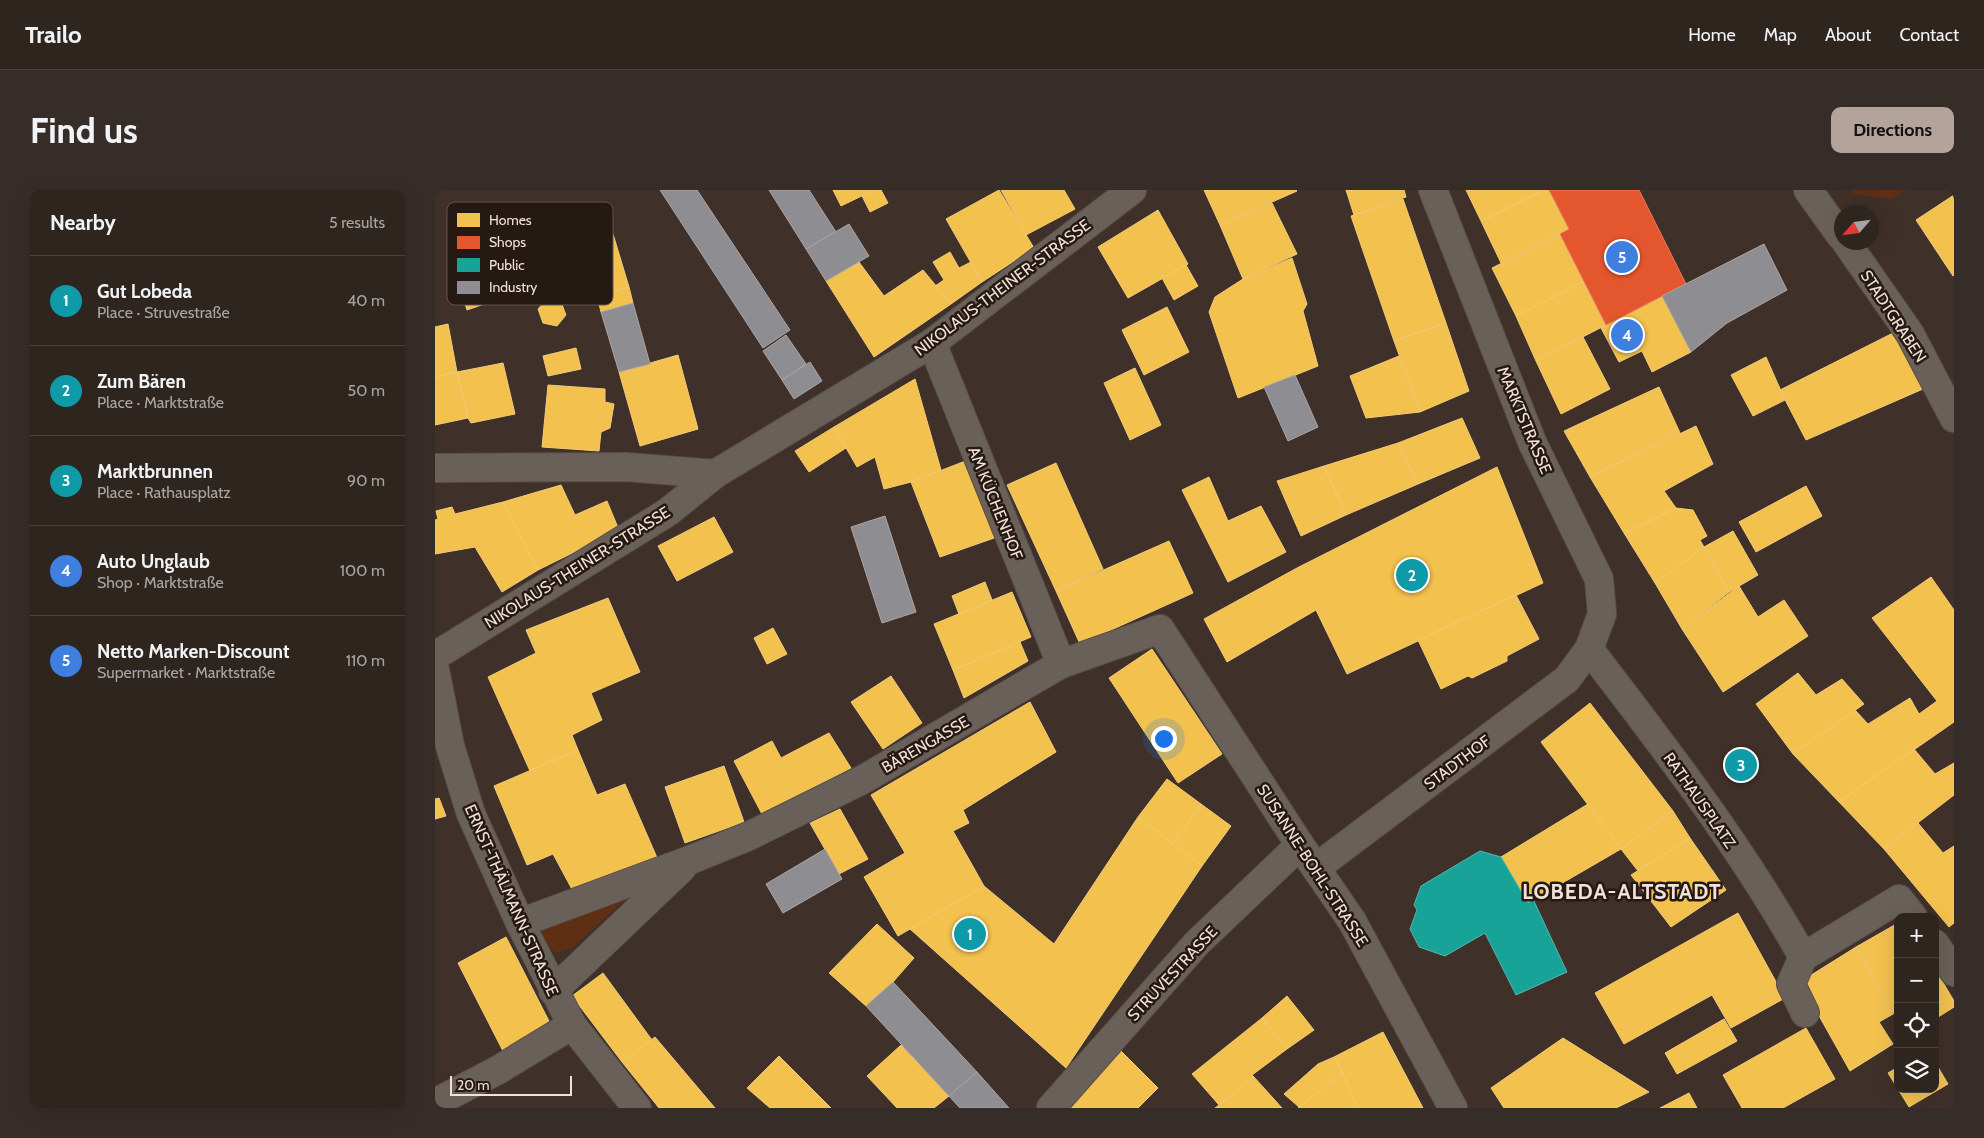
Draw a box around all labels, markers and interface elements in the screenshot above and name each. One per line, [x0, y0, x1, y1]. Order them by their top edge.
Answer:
text: Trailo [25, 20, 82, 49]
text: Home [1688, 24, 1736, 46]
text: Map [1764, 24, 1797, 46]
text: About [1825, 24, 1871, 46]
text: Contact [1899, 24, 1959, 46]
button: Directions [1831, 107, 1954, 153]
text: Find us [30, 109, 138, 152]
legend [447, 202, 613, 305]
north arrow [1834, 205, 1879, 250]
text: Nearby [50, 210, 116, 235]
text: Homes [489, 211, 532, 229]
text: 5 results [329, 213, 385, 232]
street label: NIKOLAUS-THEINER-STRASSE [911, 215, 1094, 360]
text: Shops [489, 233, 526, 251]
pin: 5 [1606, 238, 1638, 276]
text: Public [489, 256, 525, 274]
street label: STADTGRABEN [1857, 267, 1930, 366]
text: Industry [489, 278, 537, 296]
text: Gut Lobeda [97, 280, 192, 303]
text: 1 [63, 291, 69, 310]
text: 40 m [347, 291, 385, 310]
text: Place · Struvestraße [97, 303, 230, 322]
pin: 4 [1611, 316, 1643, 354]
street label: MARKTSTRASSE [1493, 364, 1556, 477]
text: Zum Bären [97, 370, 186, 393]
text: 2 [62, 381, 70, 400]
text: 50 m [348, 381, 385, 400]
text: Place · Marktstraße [97, 393, 224, 412]
street label: AM KÜCHENHOF [964, 444, 1027, 563]
text: Marktbrunnen [97, 460, 213, 483]
text: 3 [62, 471, 70, 490]
text: 90 m [347, 471, 385, 490]
text: Place · Rathausplatz [97, 483, 231, 502]
street label: NIKOLAUS-THEINER-STRASSE [481, 502, 674, 632]
text: Auto Unglaub [97, 550, 210, 573]
pin: 2 [1396, 556, 1428, 594]
text: 4 [61, 561, 71, 580]
text: 100 m [340, 561, 385, 580]
text: Shop · Marktstraße [97, 573, 224, 592]
text: Netto Marken-Discount [97, 640, 290, 663]
text: 5 [62, 651, 70, 670]
text: 110 m [346, 651, 385, 670]
text: Supermarket · Marktstraße [97, 663, 275, 682]
street label: BÄRENGASSE [878, 712, 972, 777]
your location [1151, 726, 1177, 752]
street label: STADTHOF [1420, 731, 1495, 794]
pin: 3 [1725, 746, 1757, 784]
street label: RATHAUSPLATZ [1660, 749, 1740, 852]
street label: SUSANNE-BOHL-STRASSE [1253, 780, 1372, 950]
street label: ERNST-THÄLMANN-STRASSE [461, 801, 563, 999]
district label: LOBEDA-ALTSTADT [1522, 879, 1722, 904]
map controls [1894, 913, 1939, 1093]
button: + [1894, 913, 1939, 958]
pin: 1 [954, 915, 986, 953]
street label: STRUVESTRASSE [1124, 922, 1221, 1025]
button: − [1894, 958, 1939, 1003]
button: locate [1894, 1003, 1939, 1048]
button: layers [1894, 1048, 1939, 1093]
scale bar [450, 1073, 573, 1096]
text: 20 m [457, 1076, 490, 1094]

